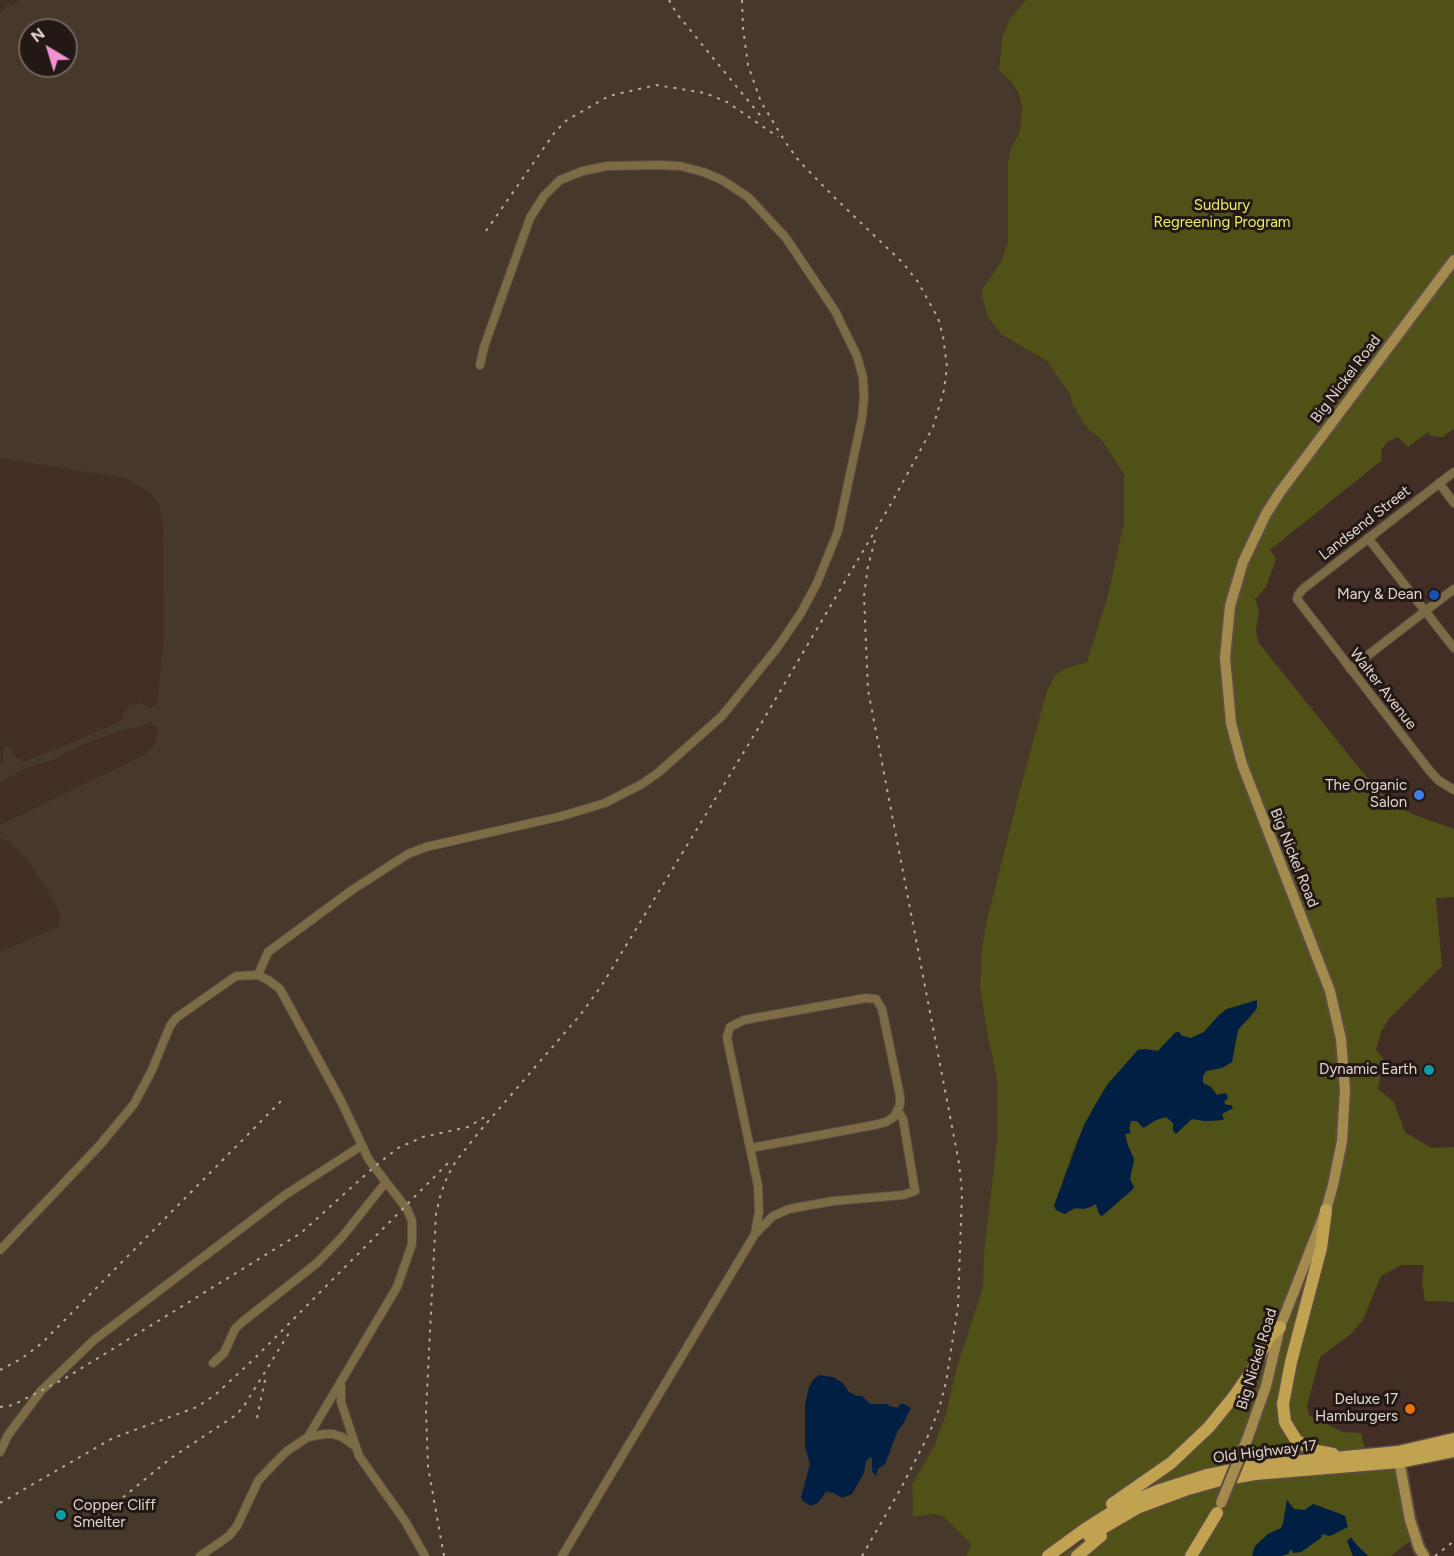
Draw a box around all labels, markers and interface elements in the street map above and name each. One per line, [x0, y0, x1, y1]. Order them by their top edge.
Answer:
north arrow [18, 18, 78, 78]
text: N [27, 24, 49, 46]
park label: Sudbury Regreening Program [1153, 197, 1291, 232]
street label: Big Nickel Road [1307, 332, 1385, 426]
street label: Landsend Street [1316, 482, 1414, 564]
place label: Mary & Dean [1337, 586, 1422, 604]
marker: Mary & Dean [1427, 588, 1441, 602]
street label: Walter Avenue [1346, 645, 1420, 733]
place label: The Organic Salon [1325, 777, 1407, 812]
marker: The Organic Salon [1412, 788, 1426, 802]
street label: Big Nickel Road [1266, 806, 1322, 910]
place label: Dynamic Earth [1319, 1061, 1417, 1079]
marker: Dynamic Earth [1422, 1063, 1436, 1077]
street label: Big Nickel Road [1233, 1306, 1281, 1412]
place label: Deluxe 17 Hamburgers [1315, 1391, 1398, 1426]
marker: Deluxe 17 Hamburgers [1403, 1402, 1417, 1416]
street label: Old Highway 17 [1212, 1437, 1318, 1467]
place label: Copper Cliff Smelter [73, 1497, 156, 1532]
marker: Copper Cliff Smelter [54, 1508, 68, 1522]

